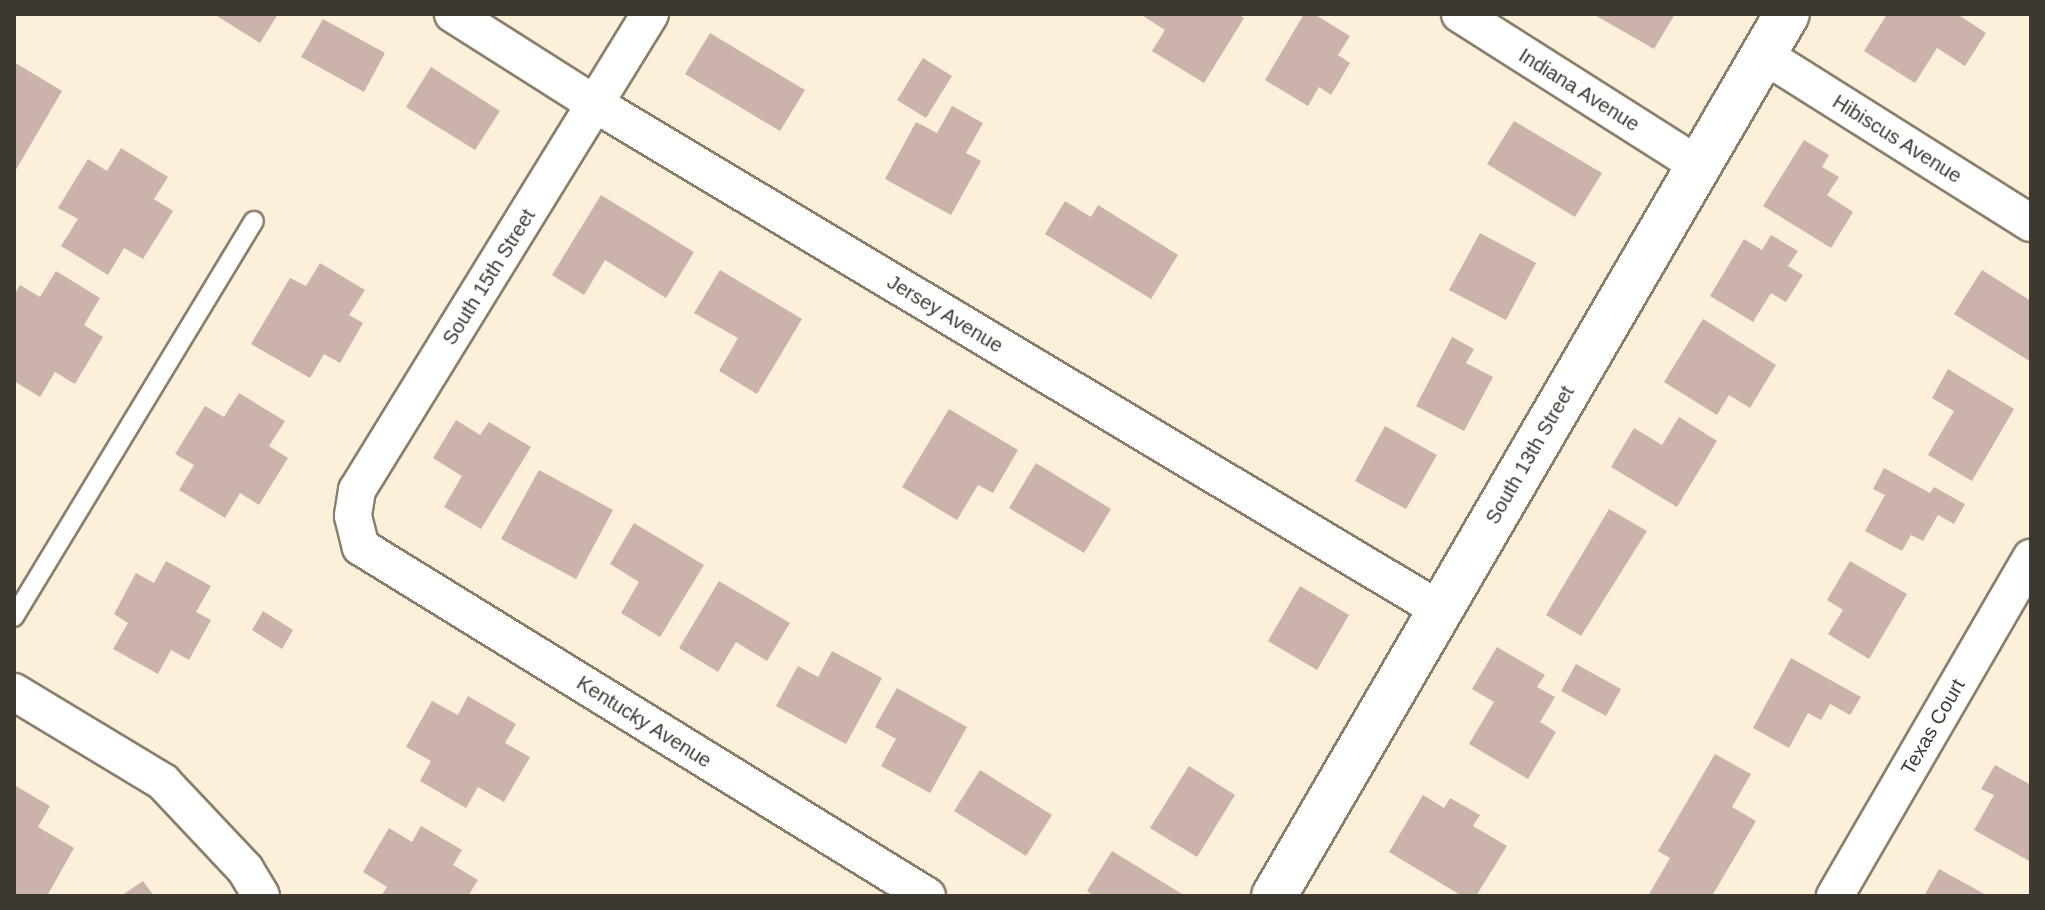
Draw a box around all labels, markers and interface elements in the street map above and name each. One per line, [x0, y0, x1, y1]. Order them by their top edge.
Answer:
street label: Indiana Avenue [1514, 43, 1644, 137]
street label: Hibiscus Avenue [1828, 89, 1966, 189]
street label: South 15th Street [438, 205, 540, 349]
street label: Jersey Avenue [882, 270, 1008, 358]
street label: South 13th Street [1481, 382, 1579, 528]
street label: Kentucky Avenue [572, 671, 716, 773]
street label: Texas Court [1896, 675, 1970, 779]

